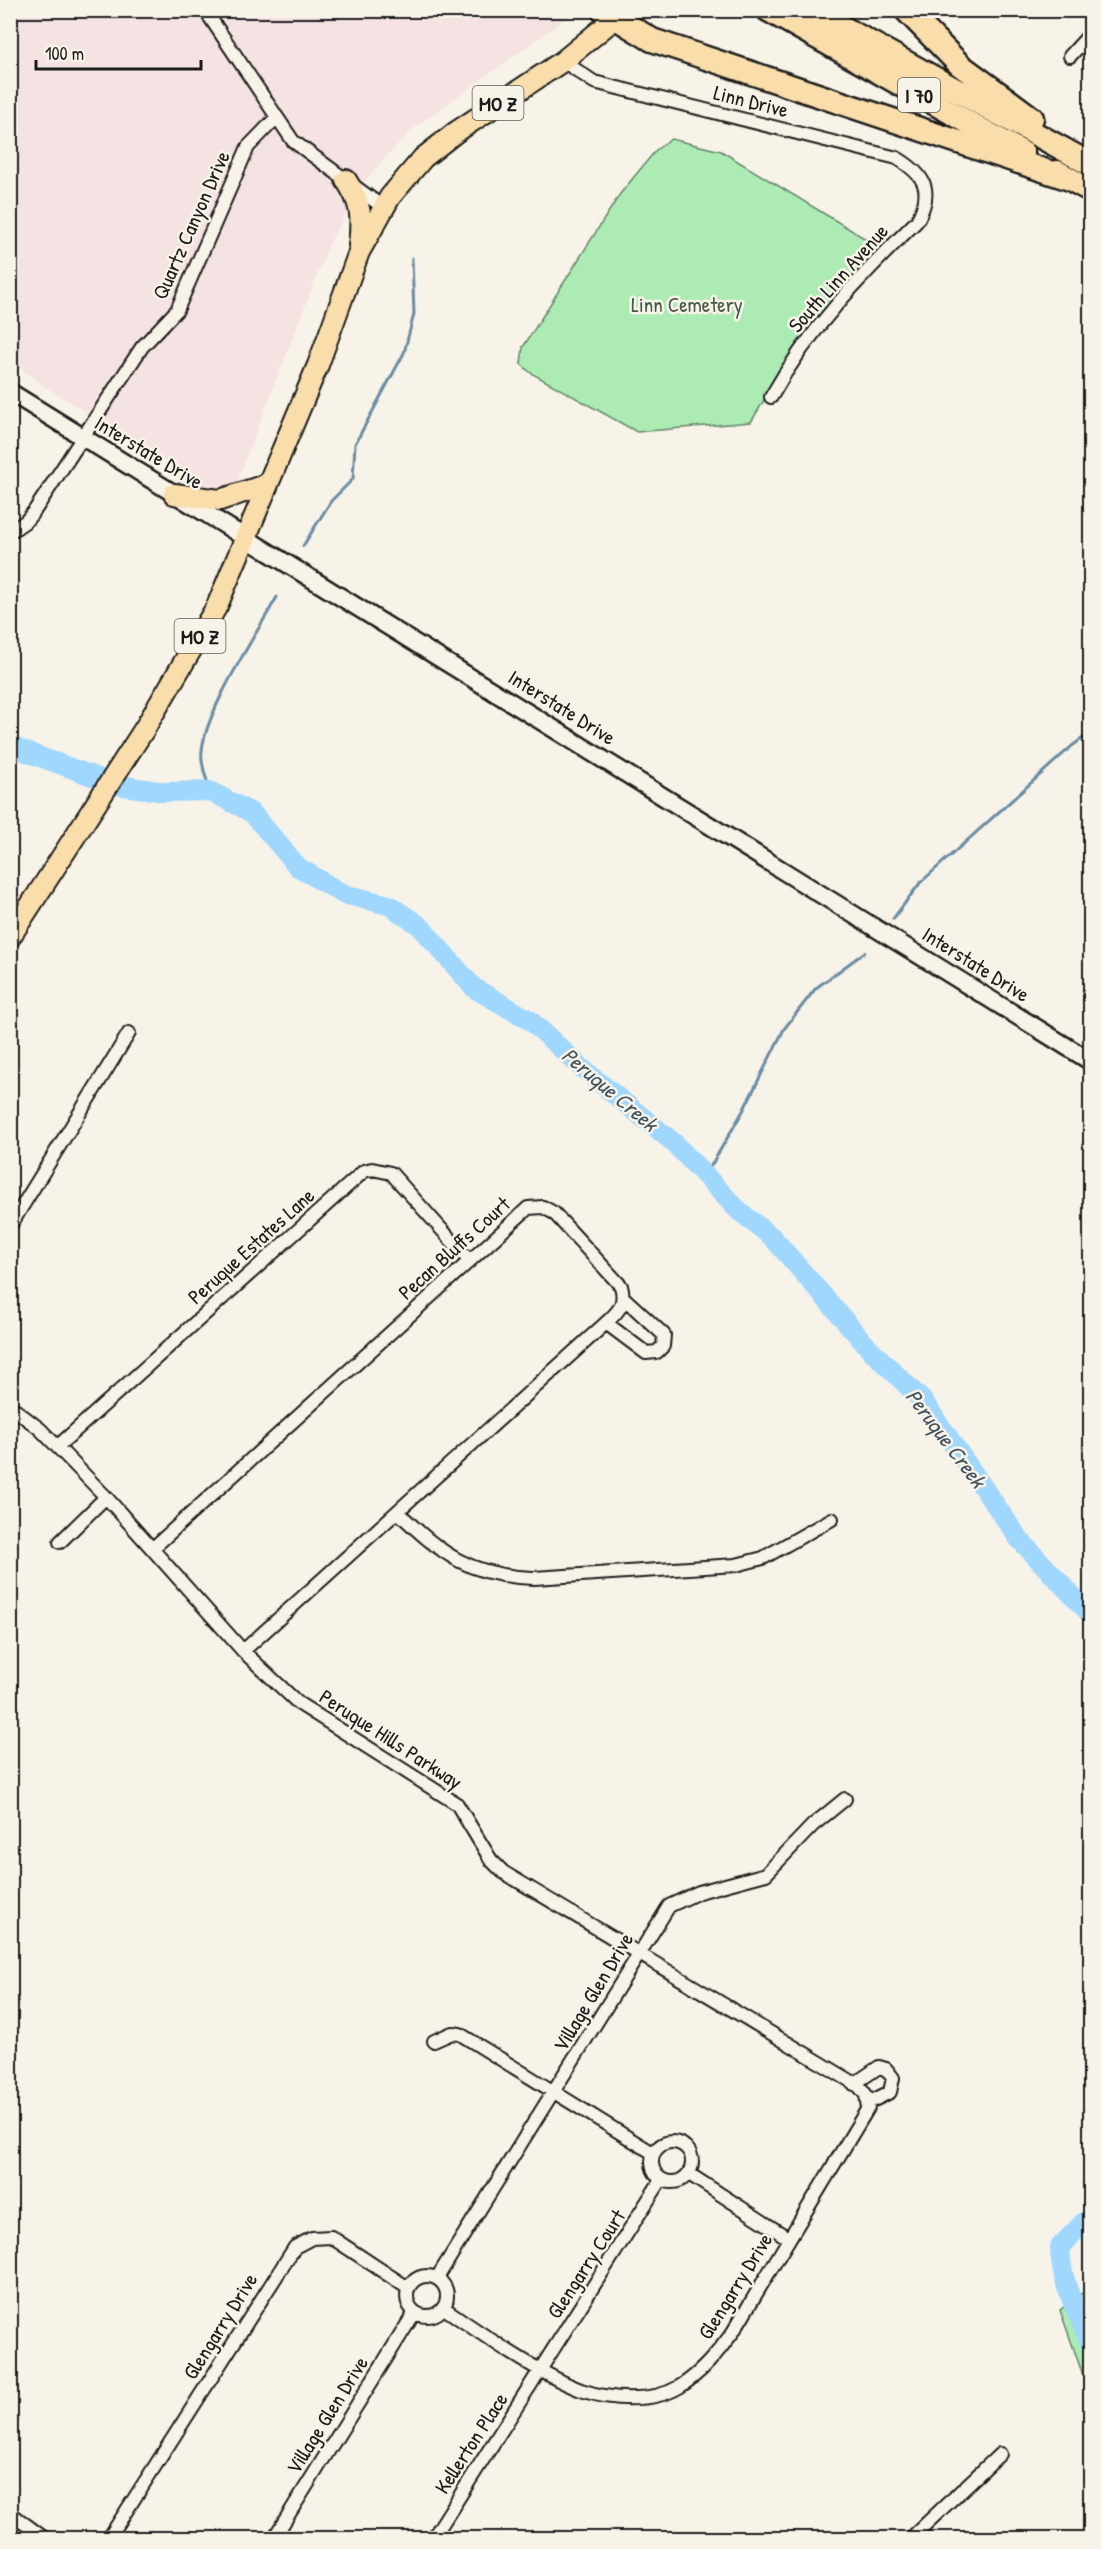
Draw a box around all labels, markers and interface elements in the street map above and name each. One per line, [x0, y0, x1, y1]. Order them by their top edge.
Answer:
scale bar [36, 33, 201, 71]
text: 100 m [45, 41, 84, 66]
street label: Linn Drive [711, 78, 791, 124]
road number: I 70 [898, 78, 940, 112]
road number: MO Z [472, 86, 524, 120]
street label: Quartz Canyon Drive [145, 146, 237, 304]
street label: South Linn Avenue [781, 217, 895, 339]
park label: Linn Cemetery [631, 290, 743, 319]
street label: Interstate Drive [89, 408, 209, 496]
road number: MO Z [174, 619, 226, 653]
street label: Interstate Drive [503, 662, 621, 752]
street label: Interstate Drive [917, 919, 1035, 1009]
water label: Peruque Creek [556, 1040, 666, 1139]
street label: Peruque Estates Lane [181, 1181, 321, 1311]
street label: Pecan Bluffs Court [392, 1189, 517, 1306]
water label: Peruque Creek [899, 1382, 994, 1495]
street label: Peruque Hills Parkway [314, 1682, 468, 1796]
street label: Village Glen Drive [546, 1927, 640, 2057]
street label: Glengarry Court [540, 2203, 633, 2324]
street label: Glengarry Drive [691, 2227, 779, 2345]
street label: Glengarry Drive [176, 2267, 264, 2385]
street label: Village Glen Drive [279, 2350, 375, 2480]
street label: Kellerton Place [427, 2387, 515, 2499]

